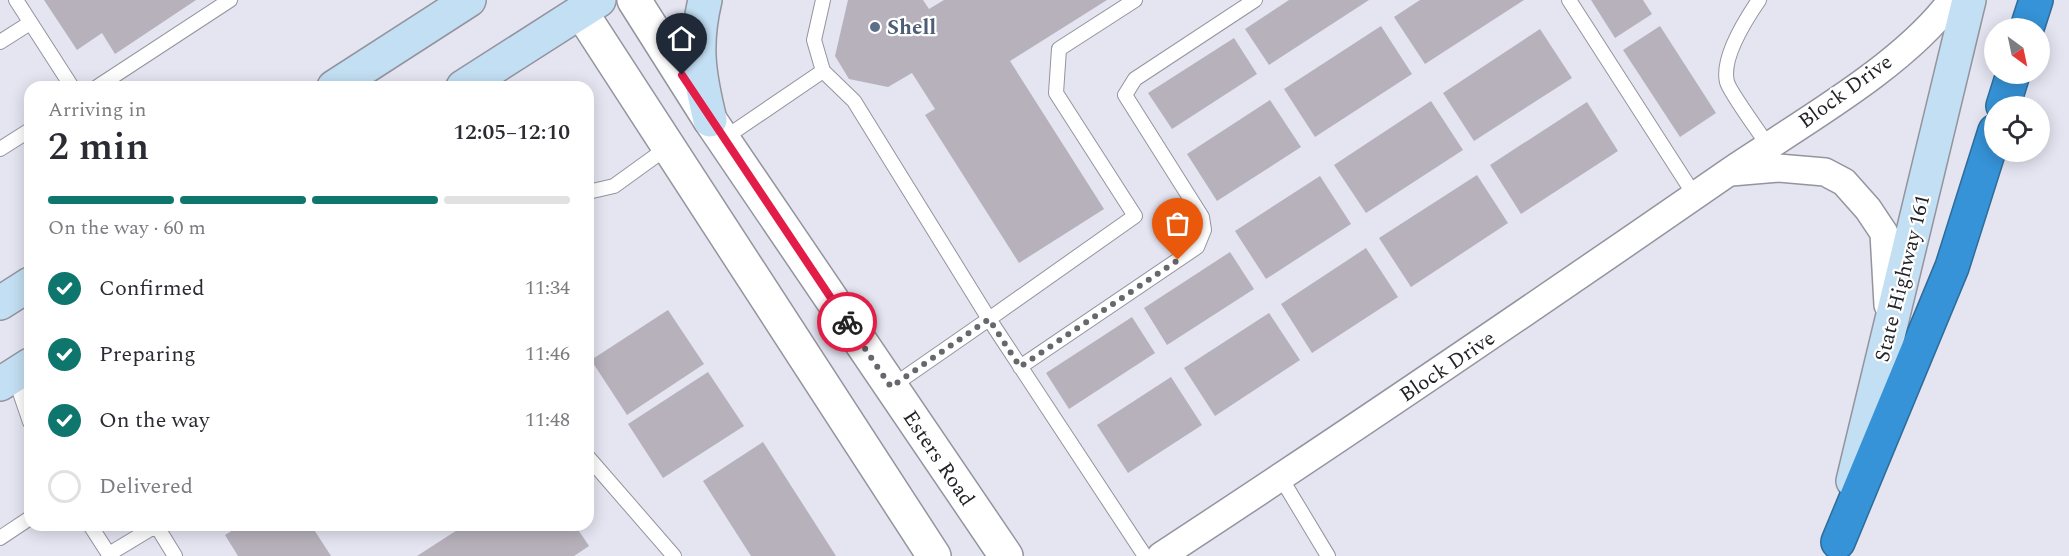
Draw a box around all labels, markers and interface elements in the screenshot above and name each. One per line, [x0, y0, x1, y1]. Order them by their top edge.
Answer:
place label: Shell [887, 12, 936, 44]
pin [656, 13, 707, 75]
north arrow [1984, 18, 2050, 84]
map controls [1984, 18, 2050, 162]
marker: Shell [868, 20, 882, 34]
icon: home [665, 22, 698, 55]
street label: Block Drive [1792, 47, 1899, 137]
text: Arriving in [48, 95, 146, 125]
button: locate [1984, 96, 2050, 162]
text: 12:05–12:10 [453, 116, 570, 149]
text: 2 min [48, 118, 149, 177]
street label: State Highway 161 [1867, 191, 1939, 365]
pin [1152, 198, 1203, 260]
icon: bag [1161, 207, 1194, 240]
text: On the way · 60 m [48, 213, 206, 243]
icon: check [48, 272, 81, 305]
text: Confirmed [99, 272, 205, 305]
text: 11:34 [525, 273, 570, 303]
courier [817, 292, 877, 352]
icon: bike [831, 306, 864, 339]
street label: Block Drive [1393, 323, 1502, 411]
icon: check [48, 338, 81, 371]
text: Preparing [99, 338, 196, 371]
text: 11:46 [525, 339, 570, 369]
icon: check [48, 404, 81, 437]
text: On the way [99, 404, 210, 437]
street label: Esters Road [894, 404, 982, 513]
text: 11:48 [525, 405, 570, 435]
text: Delivered [99, 470, 193, 503]

